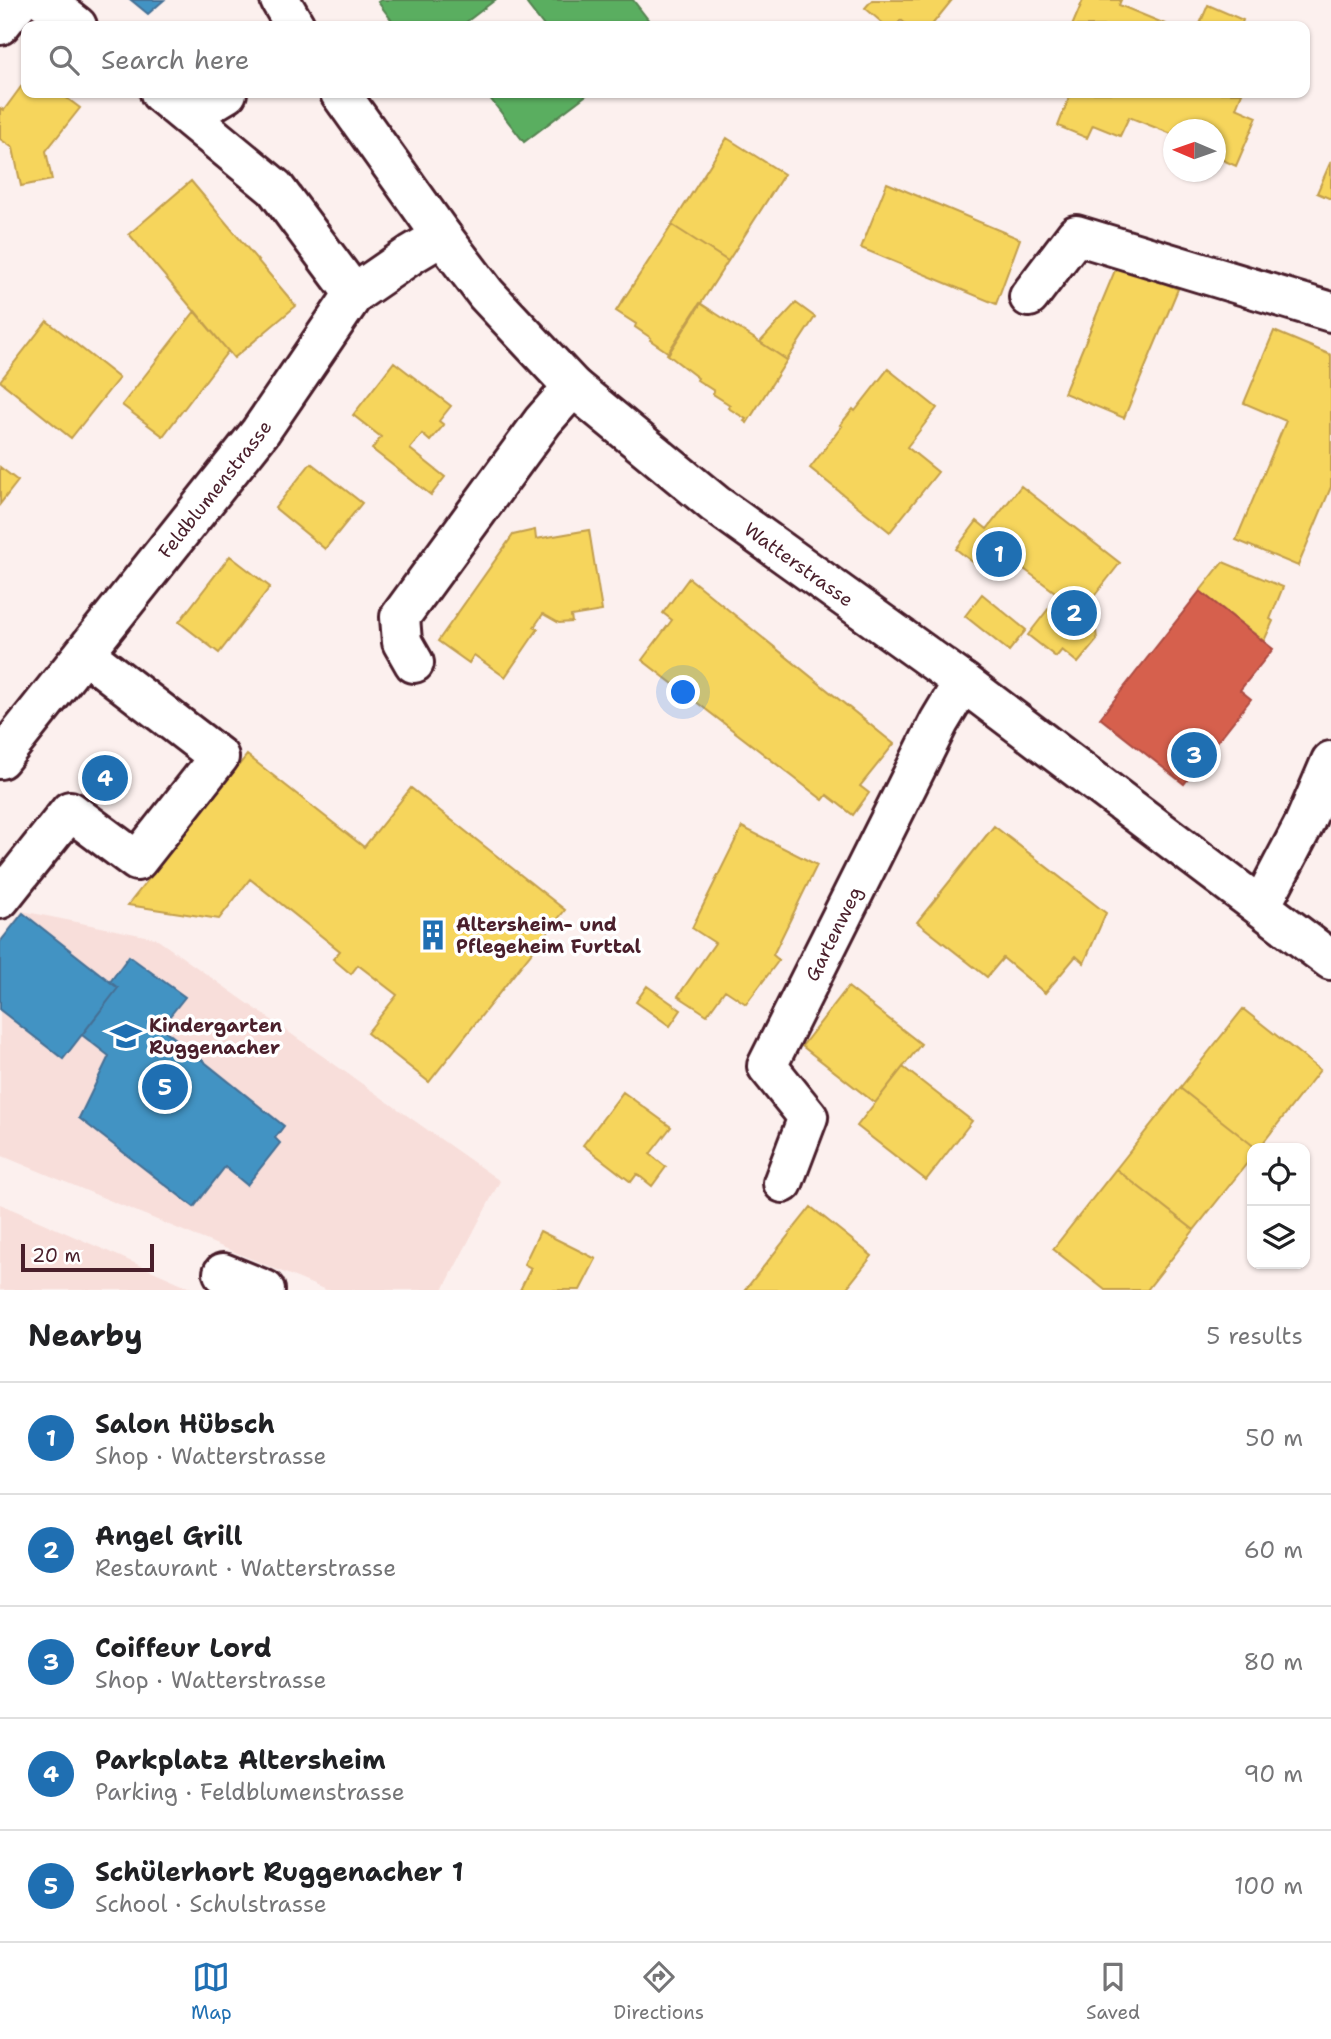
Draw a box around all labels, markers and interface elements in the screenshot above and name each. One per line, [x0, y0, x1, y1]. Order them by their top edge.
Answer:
search box [21, 21, 1310, 98]
icon: search [45, 41, 83, 79]
text: Search here [101, 42, 250, 77]
north arrow [1163, 119, 1226, 182]
street label: Feldblumenstrasse [153, 415, 277, 563]
street label: Watterstrasse [739, 517, 858, 612]
pin: 1 [976, 528, 1022, 580]
pin: 2 [1051, 587, 1097, 639]
your location [666, 675, 700, 709]
pin: 3 [1171, 729, 1217, 781]
pin: 4 [82, 752, 128, 804]
street label: Gartenweg [800, 882, 868, 985]
place label: Altersheim- und Pflegeheim Furttal [456, 912, 642, 959]
building icon: Altersheim- und Pflegeheim Furttal [416, 918, 450, 952]
place label: Kindergarten Ruggenacher [149, 1013, 283, 1060]
school or university icon: Kindergarten Ruggenacher [109, 1019, 143, 1053]
pin: 5 [142, 1061, 188, 1113]
map controls [1247, 1143, 1310, 1269]
button: locate [1247, 1143, 1310, 1206]
button: layers [1247, 1206, 1310, 1269]
scale bar [21, 1241, 154, 1273]
text: 20 m [32, 1243, 81, 1268]
text: Nearby [28, 1315, 143, 1356]
text: 5 results [1206, 1321, 1303, 1351]
text: Salon Hübsch [95, 1406, 275, 1441]
text: 1 [46, 1423, 56, 1453]
text: 50 m [1245, 1423, 1303, 1453]
text: Shop · Watterstrasse [95, 1441, 327, 1471]
text: Angel Grill [95, 1518, 243, 1553]
text: 2 [43, 1535, 59, 1565]
text: 60 m [1244, 1535, 1303, 1565]
text: Restaurant · Watterstrasse [95, 1553, 396, 1583]
text: Coiffeur Lord [95, 1630, 272, 1665]
text: 3 [43, 1647, 59, 1677]
text: 80 m [1244, 1647, 1303, 1677]
text: Shop · Watterstrasse [95, 1665, 327, 1695]
text: Parkplatz Altersheim [95, 1742, 386, 1777]
text: 4 [43, 1759, 59, 1789]
text: 90 m [1243, 1759, 1303, 1789]
text: Parking · Feldblumenstrasse [95, 1777, 405, 1807]
text: Schülerhort Ruggenacher 1 [95, 1854, 464, 1889]
text: 5 [44, 1871, 58, 1901]
text: 100 m [1234, 1871, 1303, 1901]
text: School · Schulstrasse [95, 1889, 327, 1919]
tab: Map [191, 1958, 232, 2025]
tab: Directions [614, 1958, 704, 2025]
tab: Saved [1086, 1958, 1140, 2025]

